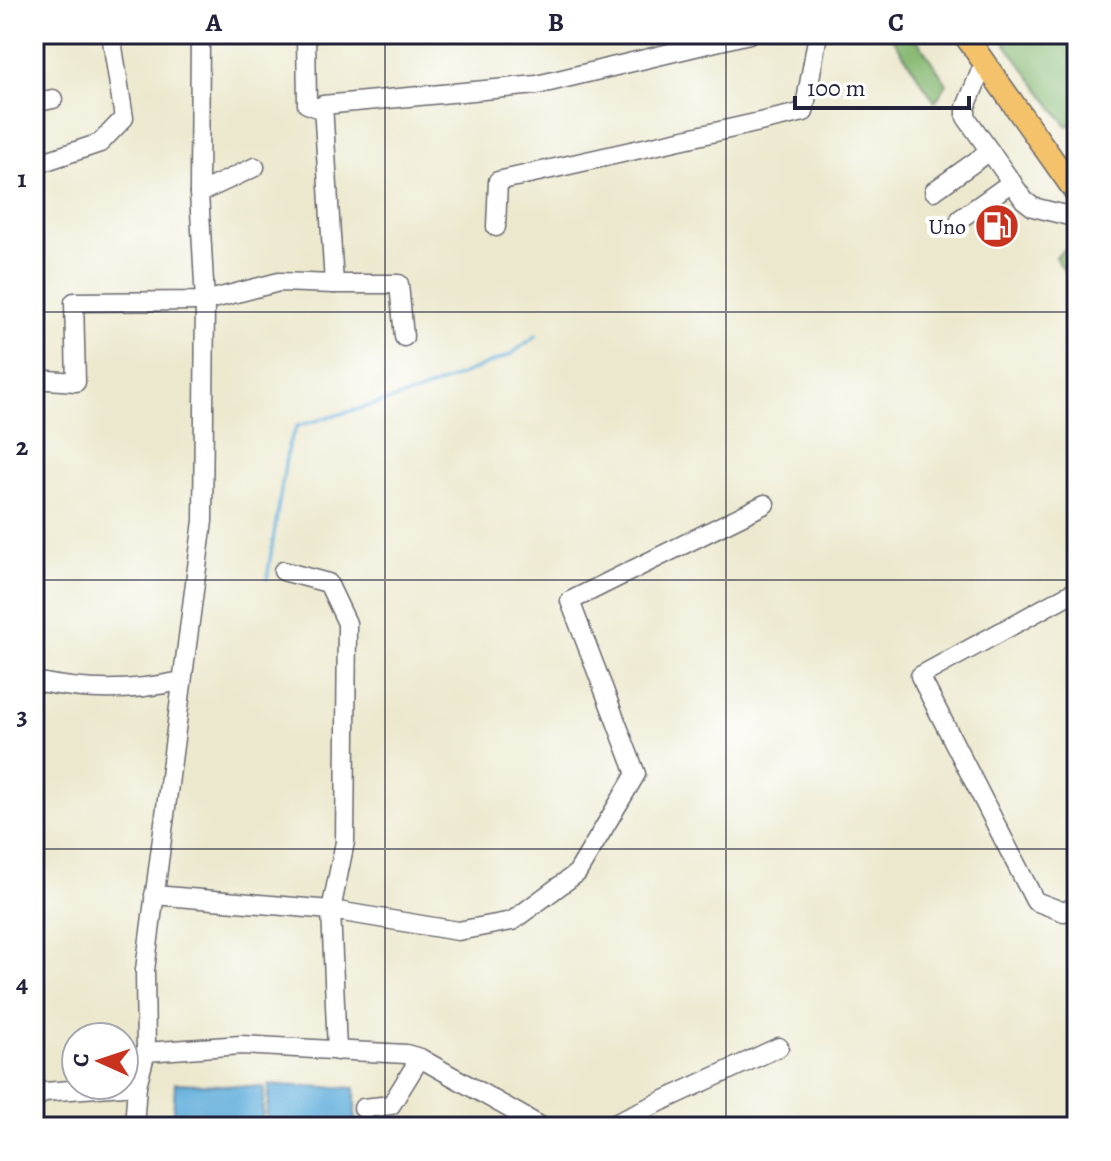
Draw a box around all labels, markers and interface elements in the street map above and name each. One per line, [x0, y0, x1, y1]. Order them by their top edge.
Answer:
text: A [205, 5, 223, 40]
text: B [548, 5, 564, 40]
text: C [888, 5, 904, 40]
scale bar [795, 60, 969, 110]
text: 100 m [807, 72, 866, 104]
text: 1 [17, 161, 27, 196]
fuel station icon: Uno [973, 202, 1021, 250]
place label: Uno [928, 212, 966, 242]
text: 2 [16, 429, 29, 464]
text: 3 [16, 698, 28, 733]
text: 4 [16, 966, 28, 1001]
north arrow [60, 1021, 140, 1101]
text: С [66, 1052, 96, 1068]

